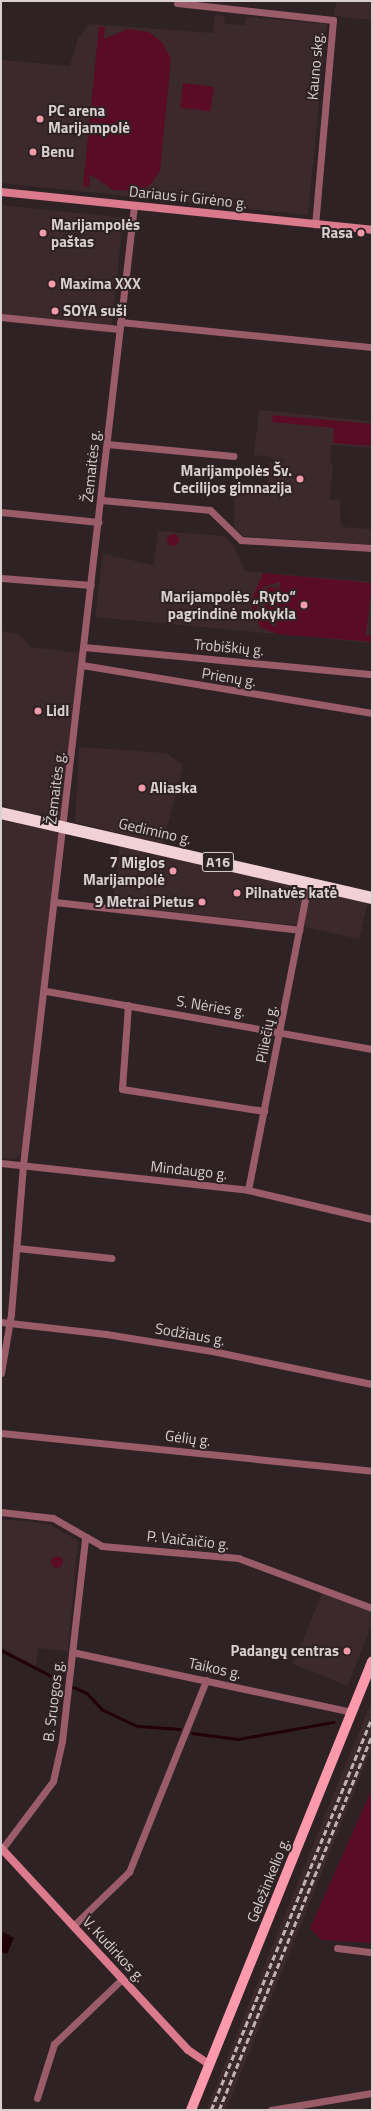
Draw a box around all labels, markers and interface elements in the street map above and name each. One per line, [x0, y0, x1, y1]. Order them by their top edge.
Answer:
street label: Kauno skg. [303, 31, 327, 101]
place label: PC arena Marijampolė [48, 101, 130, 136]
marker: PC arena Marijampolė [35, 114, 45, 124]
place label: Benu [41, 143, 74, 161]
marker: Benu [28, 147, 38, 157]
street label: Dariaus ir Girėno g. [128, 182, 248, 212]
place label: Marijampolės paštas [51, 215, 140, 250]
place label: Rasa [321, 224, 353, 242]
marker: Marijampolės paštas [38, 228, 48, 238]
marker: Rasa [356, 228, 366, 238]
place label: Maxima XXX [60, 275, 141, 293]
marker: Maxima XXX [47, 279, 57, 289]
place label: SOYA suši [63, 302, 127, 320]
marker: SOYA suši [50, 306, 60, 316]
street label: Žemaitės g. [78, 429, 104, 503]
place label: Marijampolės Šv. Cecilijos gimnazija [173, 461, 292, 496]
marker: Marijampolės Šv. Cecilijos gimnazija [295, 474, 305, 484]
place label: Marijampolės „Ryto“ pagrindinė mokykla [160, 587, 296, 622]
marker: Marijampolės „Ryto“ pagrindinė mokykla [299, 600, 309, 610]
street label: Trobiškių g. [193, 635, 265, 659]
street label: Prienų g. [200, 664, 258, 690]
place label: Lidl [46, 702, 69, 720]
marker: Lidl [33, 706, 43, 716]
street label: Žemaitės g. [42, 751, 68, 825]
place label: Aliaska [150, 779, 197, 797]
marker: Aliaska [137, 783, 147, 793]
street label: Gedimino g. [117, 814, 193, 848]
road number: A16 [201, 850, 235, 874]
place label: 7 Miglos Marijampolė [83, 853, 165, 888]
marker: 7 Miglos Marijampolė [168, 866, 178, 876]
place label: Pilnatvės katė [245, 884, 337, 902]
marker: Pilnatvės katė [232, 888, 242, 898]
place label: 9 Metrai Pietus [95, 893, 194, 911]
marker: 9 Metrai Pietus [197, 897, 207, 907]
street label: S. Nėries g. [175, 992, 247, 1020]
street label: Piliečių g. [252, 1004, 280, 1064]
street label: Mindaugo g. [150, 1157, 228, 1183]
street label: Sodžiaus g. [154, 1319, 226, 1349]
street label: Gėlių g. [164, 1426, 212, 1450]
street label: P. Vaičaičio g. [146, 1527, 230, 1553]
place label: Padangų centras [230, 1642, 339, 1660]
marker: Padangų centras [342, 1646, 352, 1656]
street label: Taikos g. [187, 1654, 243, 1682]
street label: B. Sruogos g. [39, 1659, 67, 1743]
street label: Geležinkelio g. [243, 1835, 293, 1925]
street label: V. Kudirkos g. [79, 1912, 149, 1986]

